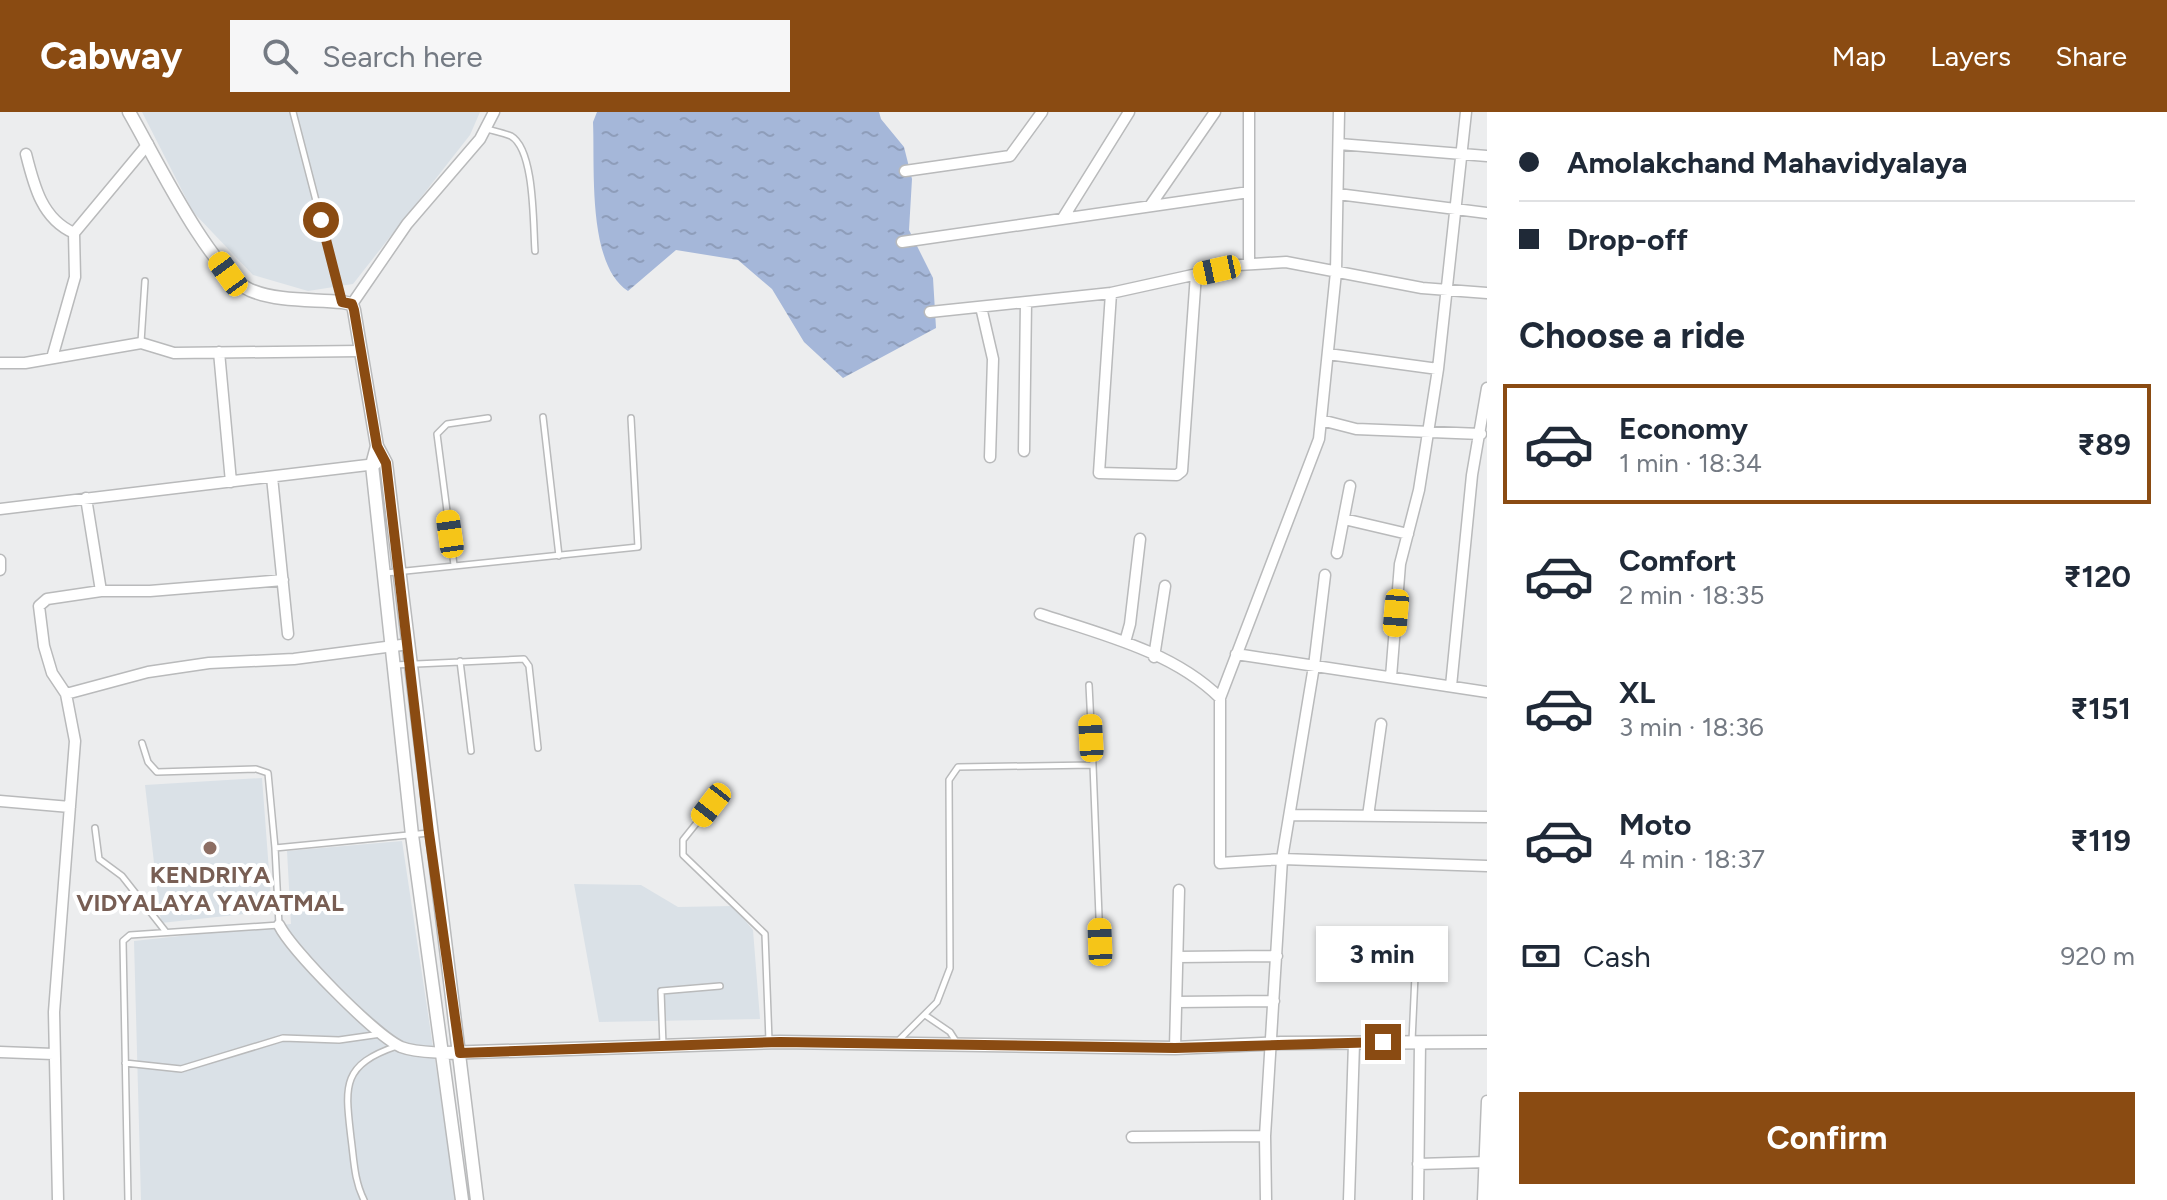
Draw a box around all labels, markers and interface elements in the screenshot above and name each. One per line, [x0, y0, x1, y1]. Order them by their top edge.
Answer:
search box [230, 20, 790, 92]
text: Cabway [40, 33, 182, 79]
icon: search [258, 34, 302, 78]
text: Search here [322, 38, 483, 75]
text: Map [1832, 39, 1886, 73]
text: Layers [1930, 39, 2011, 73]
text: Share [2055, 39, 2127, 73]
text: Amolakchand Mahavidyalaya [1567, 144, 1968, 181]
route start [303, 202, 339, 238]
text: Drop-off [1567, 221, 1688, 258]
car [204, 248, 252, 300]
car [1191, 253, 1243, 287]
text: Choose a ride [1519, 314, 1745, 357]
icon: car [1523, 408, 1595, 480]
text: Economy [1619, 410, 1748, 447]
text: ₹89 [2077, 426, 2131, 463]
text: 1 min · 18:34 [1619, 447, 1762, 479]
car [435, 509, 465, 559]
icon: car [1523, 540, 1595, 612]
text: Comfort [1619, 542, 1737, 579]
text: ₹120 [2064, 558, 2131, 595]
text: 2 min · 18:35 [1619, 579, 1764, 611]
car [1382, 588, 1410, 638]
icon: car [1523, 672, 1595, 744]
text: XL [1619, 674, 1655, 711]
text: ₹151 [2070, 690, 2131, 727]
text: 3 min · 18:36 [1619, 711, 1764, 743]
car [1078, 713, 1104, 763]
car [687, 779, 735, 831]
icon: car [1523, 804, 1595, 876]
text: Moto [1619, 806, 1691, 843]
text: ₹119 [2070, 822, 2131, 859]
marker: KENDRIYA VIDYALAYA YAVATMAL [201, 839, 219, 857]
text: 4 min · 18:37 [1619, 843, 1765, 875]
place label: KENDRIYA VIDYALAYA YAVATMAL [76, 860, 344, 917]
car [1087, 918, 1113, 966]
callout: 3 min [1317, 926, 1449, 982]
icon: cash [1519, 934, 1563, 978]
text: 3 min [1350, 938, 1414, 970]
text: Cash [1583, 938, 1651, 975]
text: 920 m [2061, 940, 2135, 972]
route end [1365, 1024, 1401, 1060]
button: Confirm [1519, 1092, 2135, 1184]

